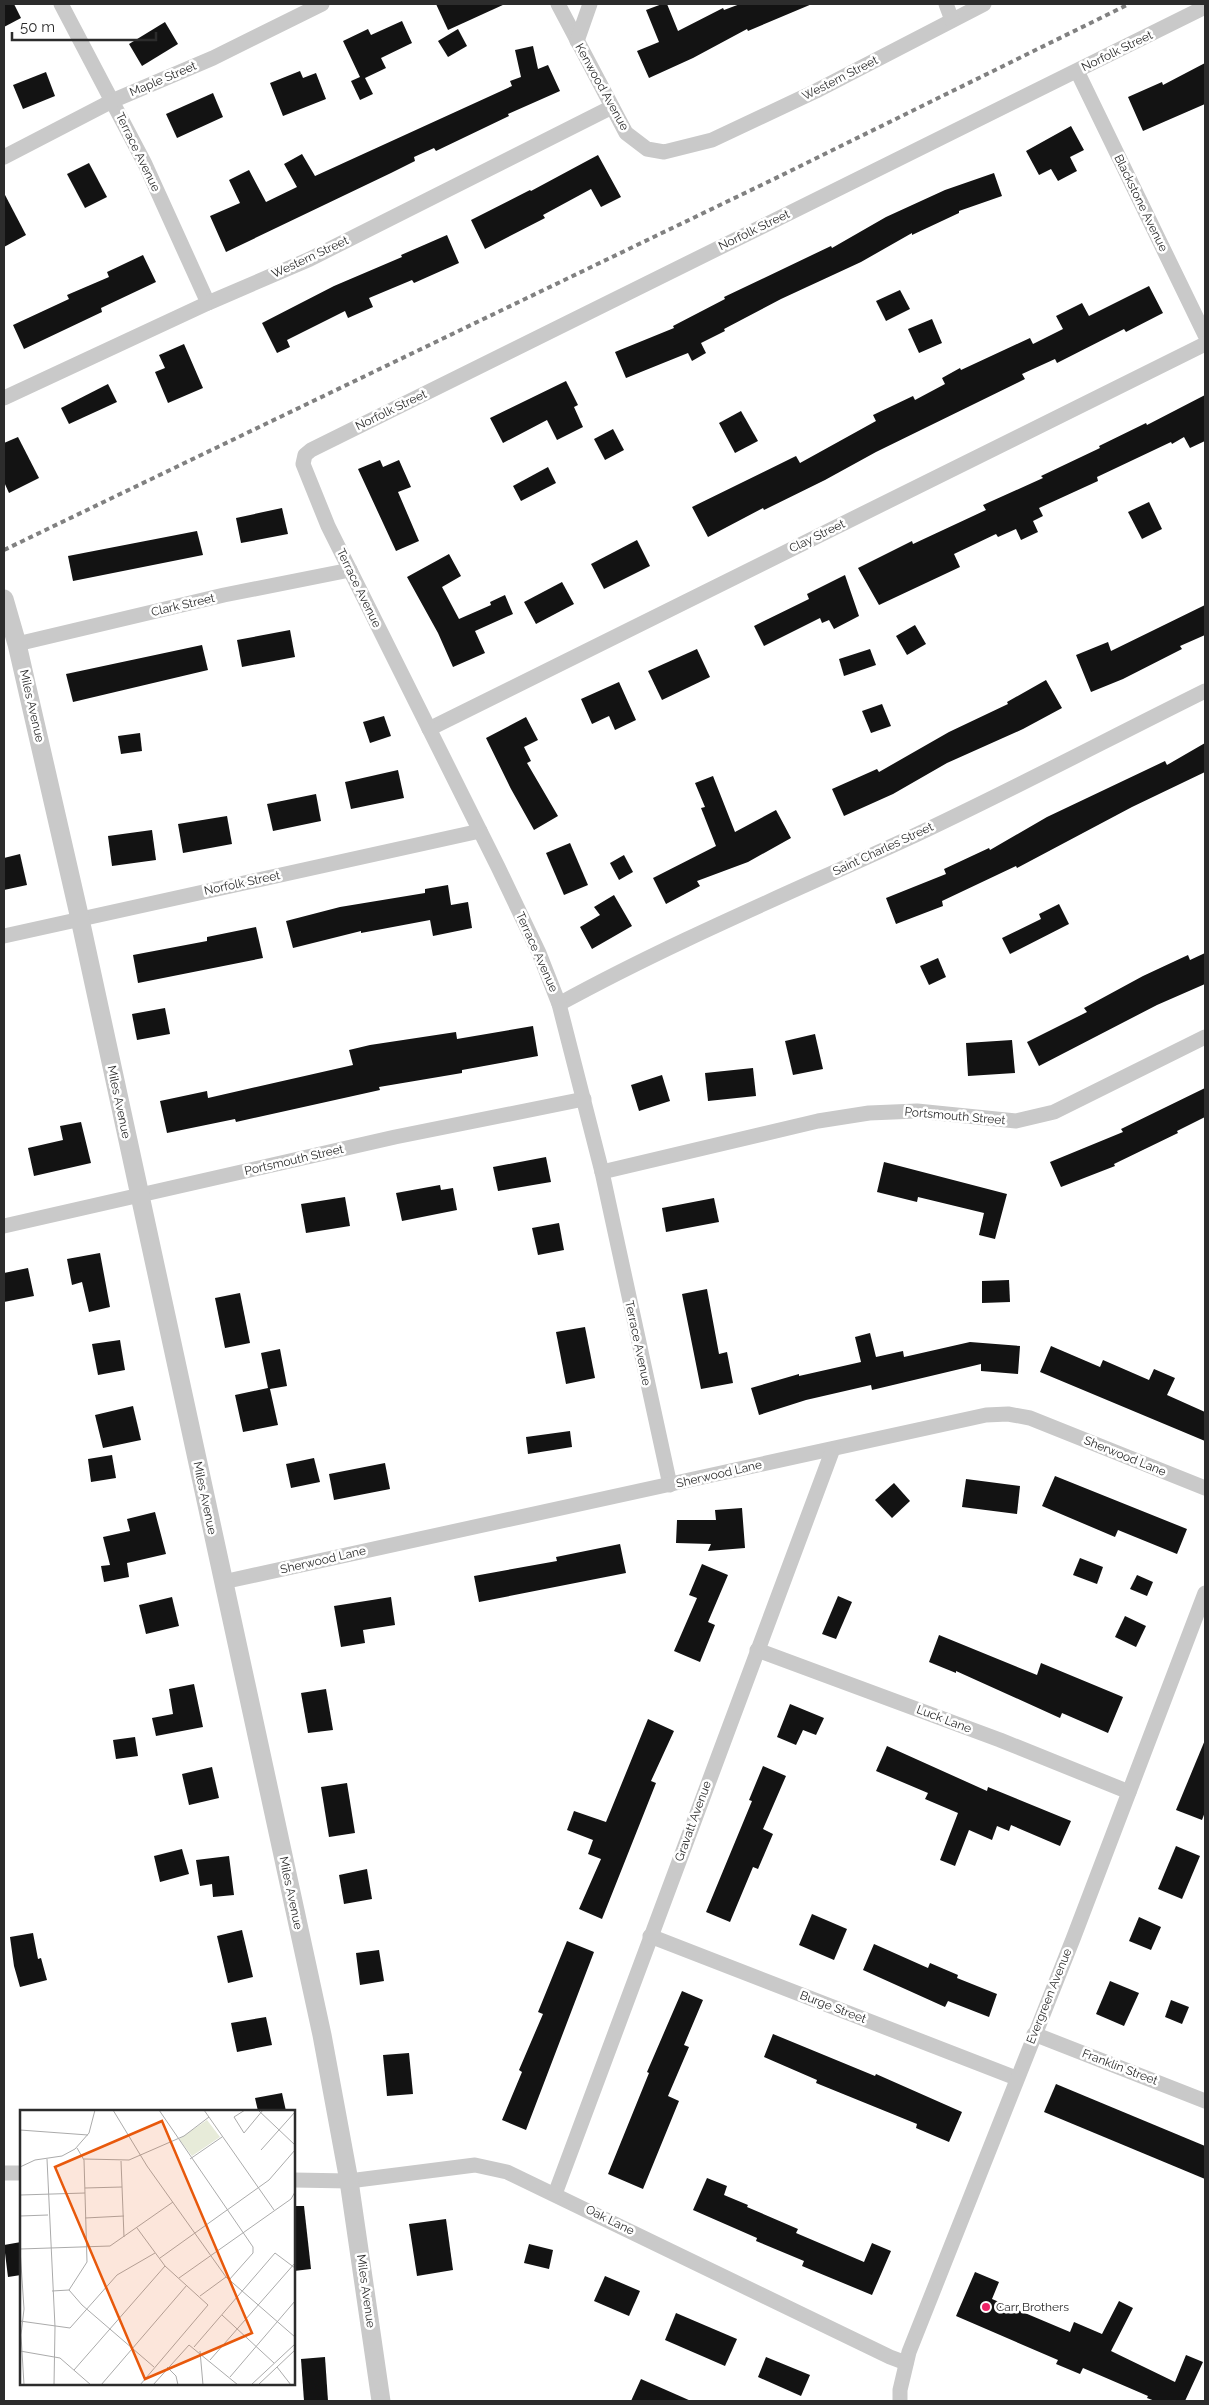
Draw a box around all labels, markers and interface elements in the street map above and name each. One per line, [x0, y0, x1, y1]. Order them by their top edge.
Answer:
scale bar [12, 10, 156, 42]
text: 50 m [20, 18, 55, 36]
street label: Norfolk Street [1079, 28, 1155, 74]
street label: Kenwood Avenue [572, 41, 632, 133]
street label: Western Street [800, 53, 880, 103]
street label: Maple Street [128, 59, 198, 99]
street label: Terrace Avenue [113, 110, 163, 194]
street label: Blackstone Avenue [1111, 152, 1171, 254]
street label: Norfolk Street [716, 207, 792, 253]
street label: Western Street [269, 233, 351, 281]
street label: Norfolk Street [353, 387, 429, 433]
street label: Clay Street [787, 516, 847, 556]
street label: Terrace Avenue [334, 546, 384, 630]
street label: Clark Street [150, 591, 216, 619]
street label: Miles Avenue [17, 668, 47, 744]
street label: Saint Charles Street [831, 820, 935, 878]
street label: Norfolk Street [203, 868, 281, 898]
street label: Terrace Avenue [513, 910, 561, 994]
street label: Miles Avenue [104, 1064, 134, 1140]
street label: Portsmouth Street [904, 1105, 1006, 1127]
street label: Portsmouth Street [243, 1142, 345, 1178]
street label: Terrace Avenue [622, 1299, 654, 1387]
street label: Sherwood Lane [1082, 1433, 1168, 1479]
street label: Sherwood Lane [675, 1457, 763, 1491]
street label: Miles Avenue [190, 1460, 220, 1536]
street label: Sherwood Lane [279, 1543, 367, 1577]
street label: Luck Lane [915, 1702, 973, 1736]
street label: Gravatt Avenue [672, 1779, 714, 1863]
street label: Miles Avenue [276, 1855, 306, 1931]
street label: Evergreen Avenue [1023, 1946, 1075, 2046]
street label: Burge Street [798, 1988, 868, 2026]
street label: Franklin Street [1080, 2046, 1160, 2088]
inset map [20, 2110, 295, 2385]
street label: Oak Lane [583, 2202, 637, 2238]
street label: Miles Avenue [354, 2253, 378, 2329]
place label: Carr Brothers [996, 2300, 1069, 2314]
marker: Carr Brothers [980, 2301, 992, 2313]

